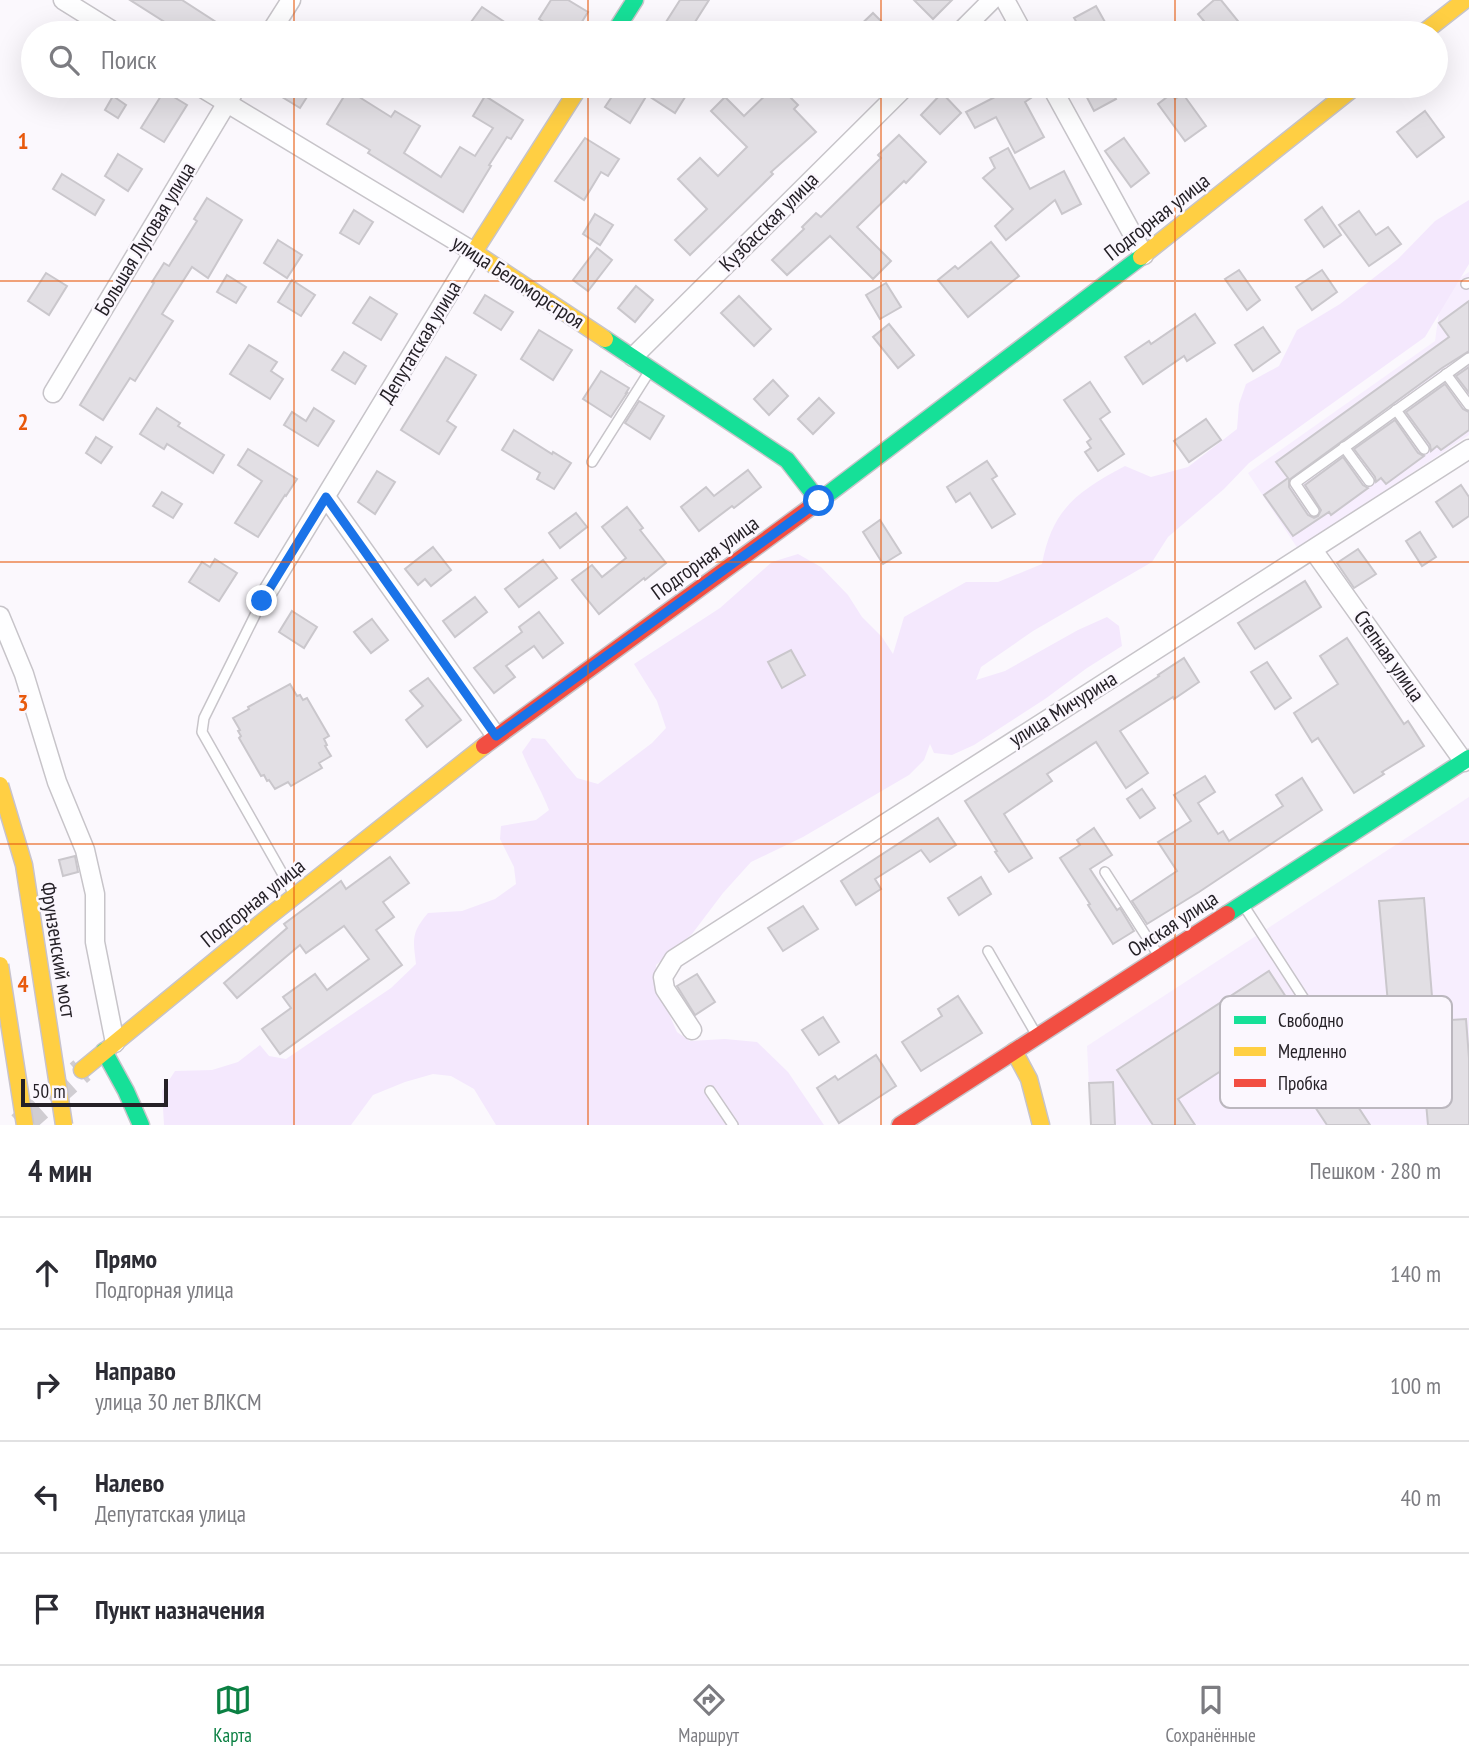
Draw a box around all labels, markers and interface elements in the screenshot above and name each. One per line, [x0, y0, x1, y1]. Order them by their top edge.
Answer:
search box [21, 21, 1448, 98]
icon: search [45, 41, 83, 79]
text: Поиск [101, 43, 157, 76]
text: 1 [18, 126, 29, 155]
street label: Большая Луговая улица [88, 157, 201, 320]
street label: Кузбасская улица [713, 166, 824, 277]
street label: Подгорная улица [1099, 167, 1215, 266]
street label: улица Беломорстроя [447, 229, 589, 334]
street label: Депутатская улица [372, 276, 467, 408]
text: 2 [18, 407, 29, 436]
route start [803, 485, 834, 516]
street label: Подгорная улица [646, 509, 764, 606]
route end [246, 585, 277, 616]
street label: Степная улица [1348, 605, 1431, 707]
street label: улица Мичурина [1004, 665, 1122, 752]
text: 3 [18, 688, 29, 717]
street label: Подгорная улица [195, 852, 310, 953]
street label: Фрунзенский мост [34, 880, 83, 1020]
street label: Омская улица [1123, 884, 1223, 963]
text: 4 [18, 969, 29, 998]
legend [1220, 996, 1452, 1108]
text: Свободно [1278, 1008, 1344, 1032]
text: Медленно [1278, 1039, 1347, 1063]
text: Пробка [1278, 1071, 1328, 1095]
scale bar [21, 1076, 168, 1108]
text: 50 m [32, 1079, 66, 1103]
text: 4 мин [28, 1151, 92, 1190]
text: Пешком · 280 m [1310, 1156, 1441, 1185]
text: Прямо [95, 1242, 157, 1275]
icon: ahead [28, 1254, 66, 1292]
text: 140 m [1390, 1259, 1441, 1288]
text: Подгорная улица [95, 1275, 234, 1304]
text: Направо [95, 1354, 176, 1387]
icon: right [28, 1366, 66, 1404]
text: 100 m [1390, 1371, 1441, 1400]
text: улица 30 лет ВЛКСМ [95, 1387, 262, 1416]
text: Налево [95, 1466, 164, 1499]
icon: left [28, 1478, 66, 1516]
text: 40 m [1400, 1483, 1441, 1512]
text: Депутатская улица [95, 1499, 246, 1528]
icon: arrive [28, 1590, 66, 1628]
text: Пункт назначения [95, 1593, 265, 1626]
tab: Карта [213, 1681, 252, 1747]
tab: Маршрут [678, 1681, 739, 1747]
tab: Сохранённые [1165, 1681, 1256, 1747]

